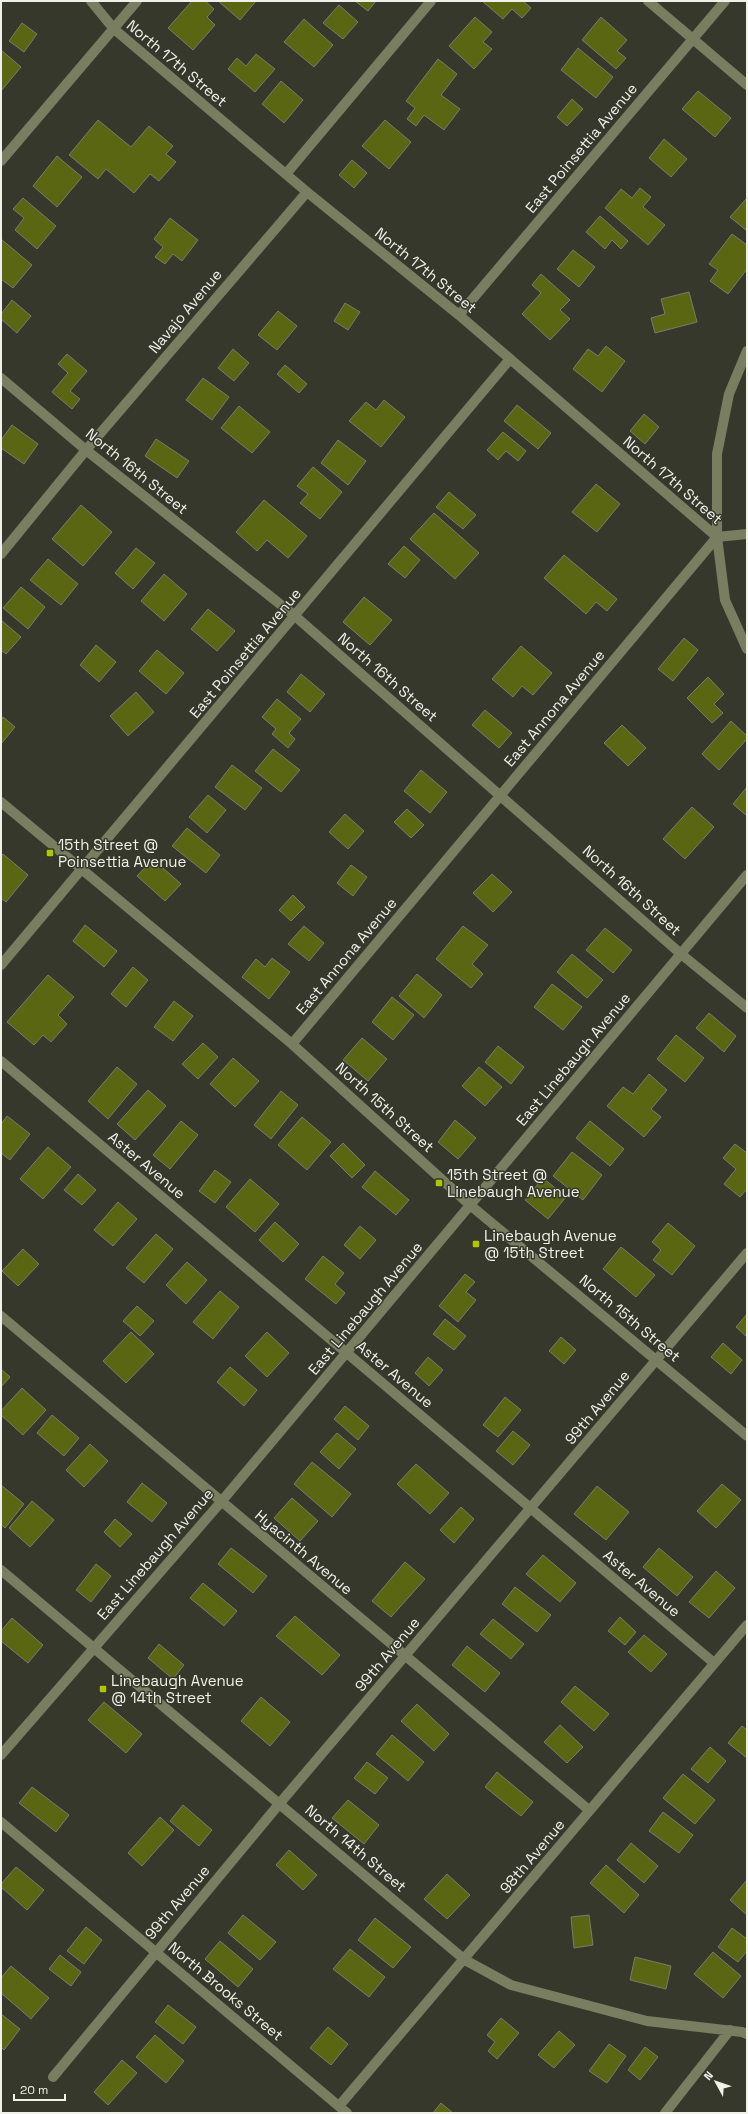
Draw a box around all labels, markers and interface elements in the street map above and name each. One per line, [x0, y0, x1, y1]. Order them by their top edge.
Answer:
street label: North 17th Street [123, 15, 231, 111]
street label: East Poinsettia Avenue [521, 79, 641, 217]
street label: North 17th Street [371, 223, 481, 317]
street label: Navajo Avenue [144, 265, 226, 357]
street label: North 16th Street [82, 424, 192, 518]
street label: North 17th Street [619, 432, 727, 528]
street label: East Poinsettia Avenue [185, 584, 305, 722]
street label: North 16th Street [334, 628, 442, 726]
street label: East Annona Avenue [500, 646, 609, 770]
place label: 15th Street @ Poinsettia Avenue [58, 835, 186, 871]
street label: North 16th Street [579, 841, 685, 939]
marker: 15th Street @ Poinsettia Avenue [45, 848, 55, 858]
street label: East Annona Avenue [292, 894, 401, 1018]
street label: East Linebaugh Avenue [512, 988, 634, 1130]
street label: North 15th Street [332, 1058, 438, 1156]
street label: Aster Avenue [105, 1127, 190, 1203]
place label: 15th Street @ Linebaugh Avenue [447, 1165, 580, 1201]
marker: 15th Street @ Linebaugh Avenue [434, 1178, 444, 1188]
place label: Linebaugh Avenue @ 15th Street [484, 1226, 617, 1262]
street label: East Linebaugh Avenue [304, 1237, 426, 1379]
marker: Linebaugh Avenue @ 15th Street [471, 1239, 481, 1249]
street label: North 15th Street [576, 1270, 684, 1366]
street label: Aster Avenue [353, 1336, 438, 1412]
street label: 99th Avenue [560, 1366, 634, 1448]
street label: East Linebaugh Avenue [93, 1484, 217, 1624]
street label: Hyacinth Avenue [251, 1506, 357, 1598]
street label: Aster Avenue [600, 1545, 685, 1621]
street label: 99th Avenue [350, 1613, 424, 1695]
place label: Linebaugh Avenue @ 14th Street [111, 1671, 244, 1707]
marker: Linebaugh Avenue @ 14th Street [98, 1684, 108, 1694]
street label: North 14th Street [302, 1800, 411, 1896]
street label: 98th Avenue [495, 1815, 569, 1897]
street label: 99th Avenue [140, 1861, 214, 1943]
street label: North Brooks Street [165, 1937, 287, 2045]
north arrow [696, 2062, 736, 2102]
text: N [701, 2068, 716, 2083]
scale bar [14, 2076, 65, 2102]
text: 20 m [20, 2082, 48, 2098]

